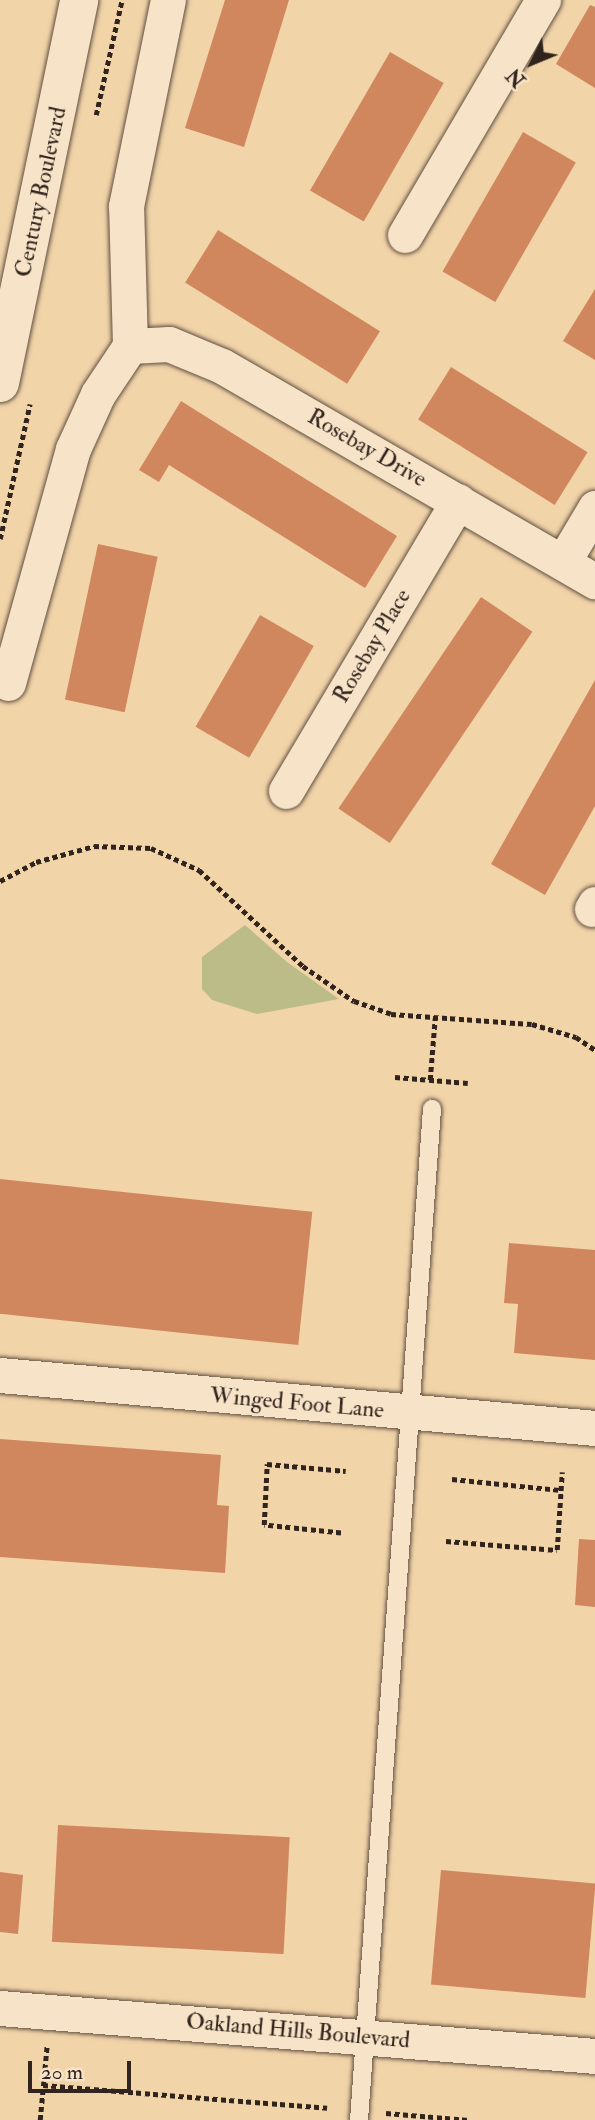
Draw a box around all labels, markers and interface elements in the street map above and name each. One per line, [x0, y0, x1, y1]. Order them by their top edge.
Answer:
north arrow [497, 28, 567, 98]
text: N [502, 63, 531, 92]
street label: Century Boulevard [9, 104, 73, 280]
street label: Rosebay Drive [303, 403, 431, 493]
street label: Rosebay Place [327, 584, 417, 708]
street label: Winged Foot Lane [209, 1382, 385, 1424]
street label: Oakland Hills Boulevard [185, 2007, 411, 2055]
scale bar [32, 2046, 135, 2090]
text: 20 m [41, 2059, 83, 2086]

